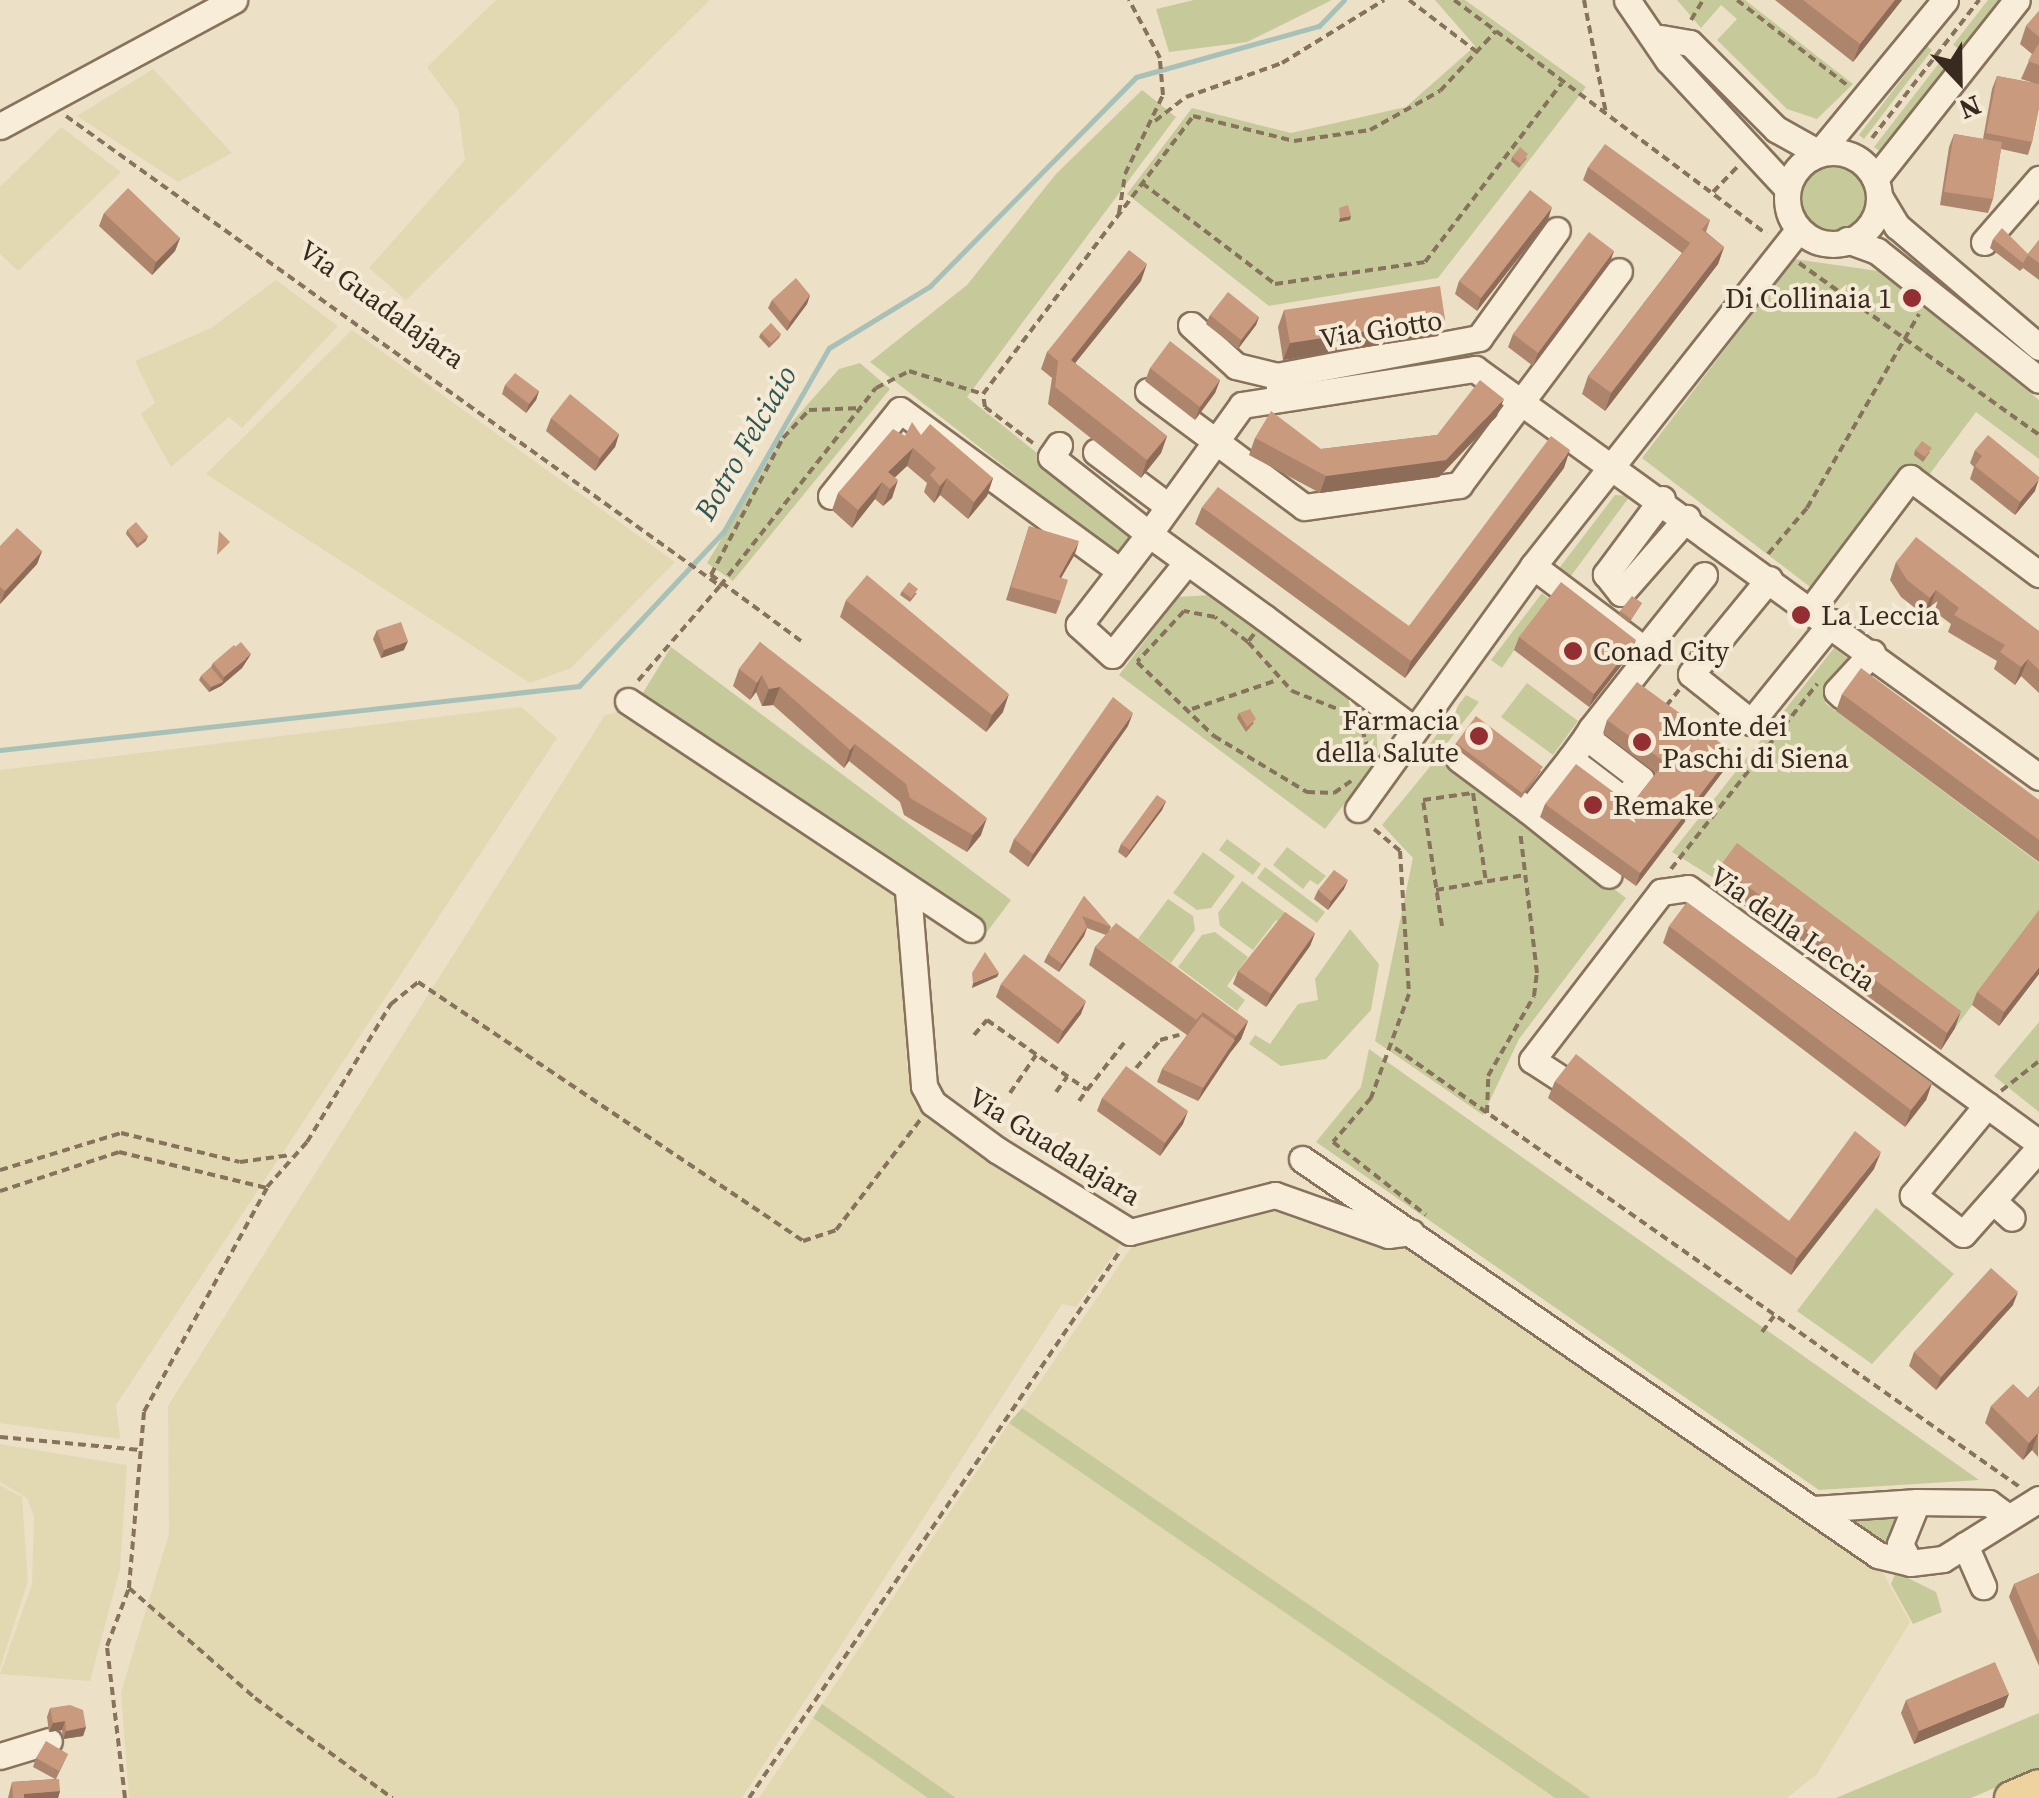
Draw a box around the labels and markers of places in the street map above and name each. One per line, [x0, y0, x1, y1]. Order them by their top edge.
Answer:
place label: Di Collinaia 1 [1725, 281, 1892, 315]
marker: Di Collinaia 1 [1901, 287, 1923, 309]
place label: La Leccia [1821, 598, 1939, 632]
marker: La Leccia [1790, 604, 1812, 626]
place label: Conad City [1593, 634, 1729, 668]
marker: Conad City [1562, 640, 1584, 662]
place label: Farmacia della Salute [1316, 703, 1459, 769]
place label: Monte dei Paschi di Siena [1662, 709, 1849, 775]
marker: Farmacia della Salute [1468, 725, 1490, 747]
marker: Monte dei Paschi di Siena [1631, 731, 1653, 753]
place label: Remake [1613, 788, 1714, 822]
marker: Remake [1582, 794, 1604, 816]

